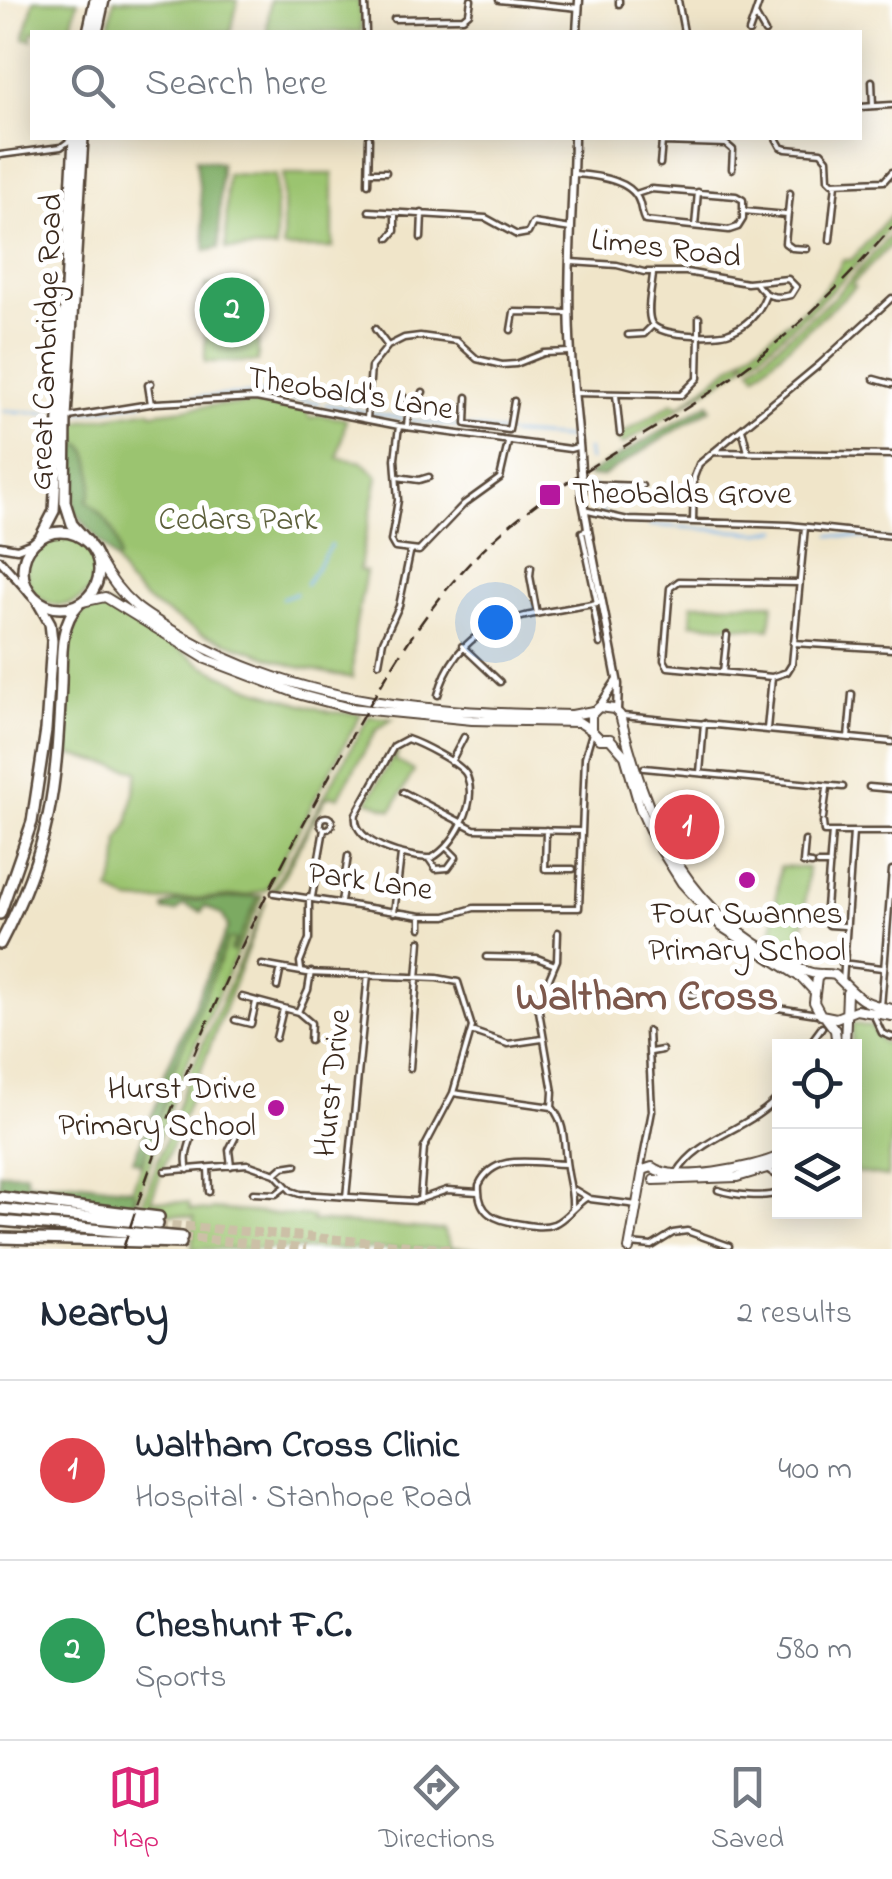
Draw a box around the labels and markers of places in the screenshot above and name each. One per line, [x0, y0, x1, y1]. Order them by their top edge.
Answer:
pin: 2 [200, 272, 264, 348]
place label: Theobalds Grove [572, 472, 792, 519]
marker: Theobalds Grove [537, 482, 563, 508]
pin: 1 [654, 790, 720, 864]
marker: Four Swannes Primary School [736, 869, 758, 891]
place label: Four Swannes Primary School [648, 892, 846, 976]
place label: Hurst Drive Primary School [58, 1067, 257, 1151]
marker: Hurst Drive Primary School [265, 1097, 287, 1119]

